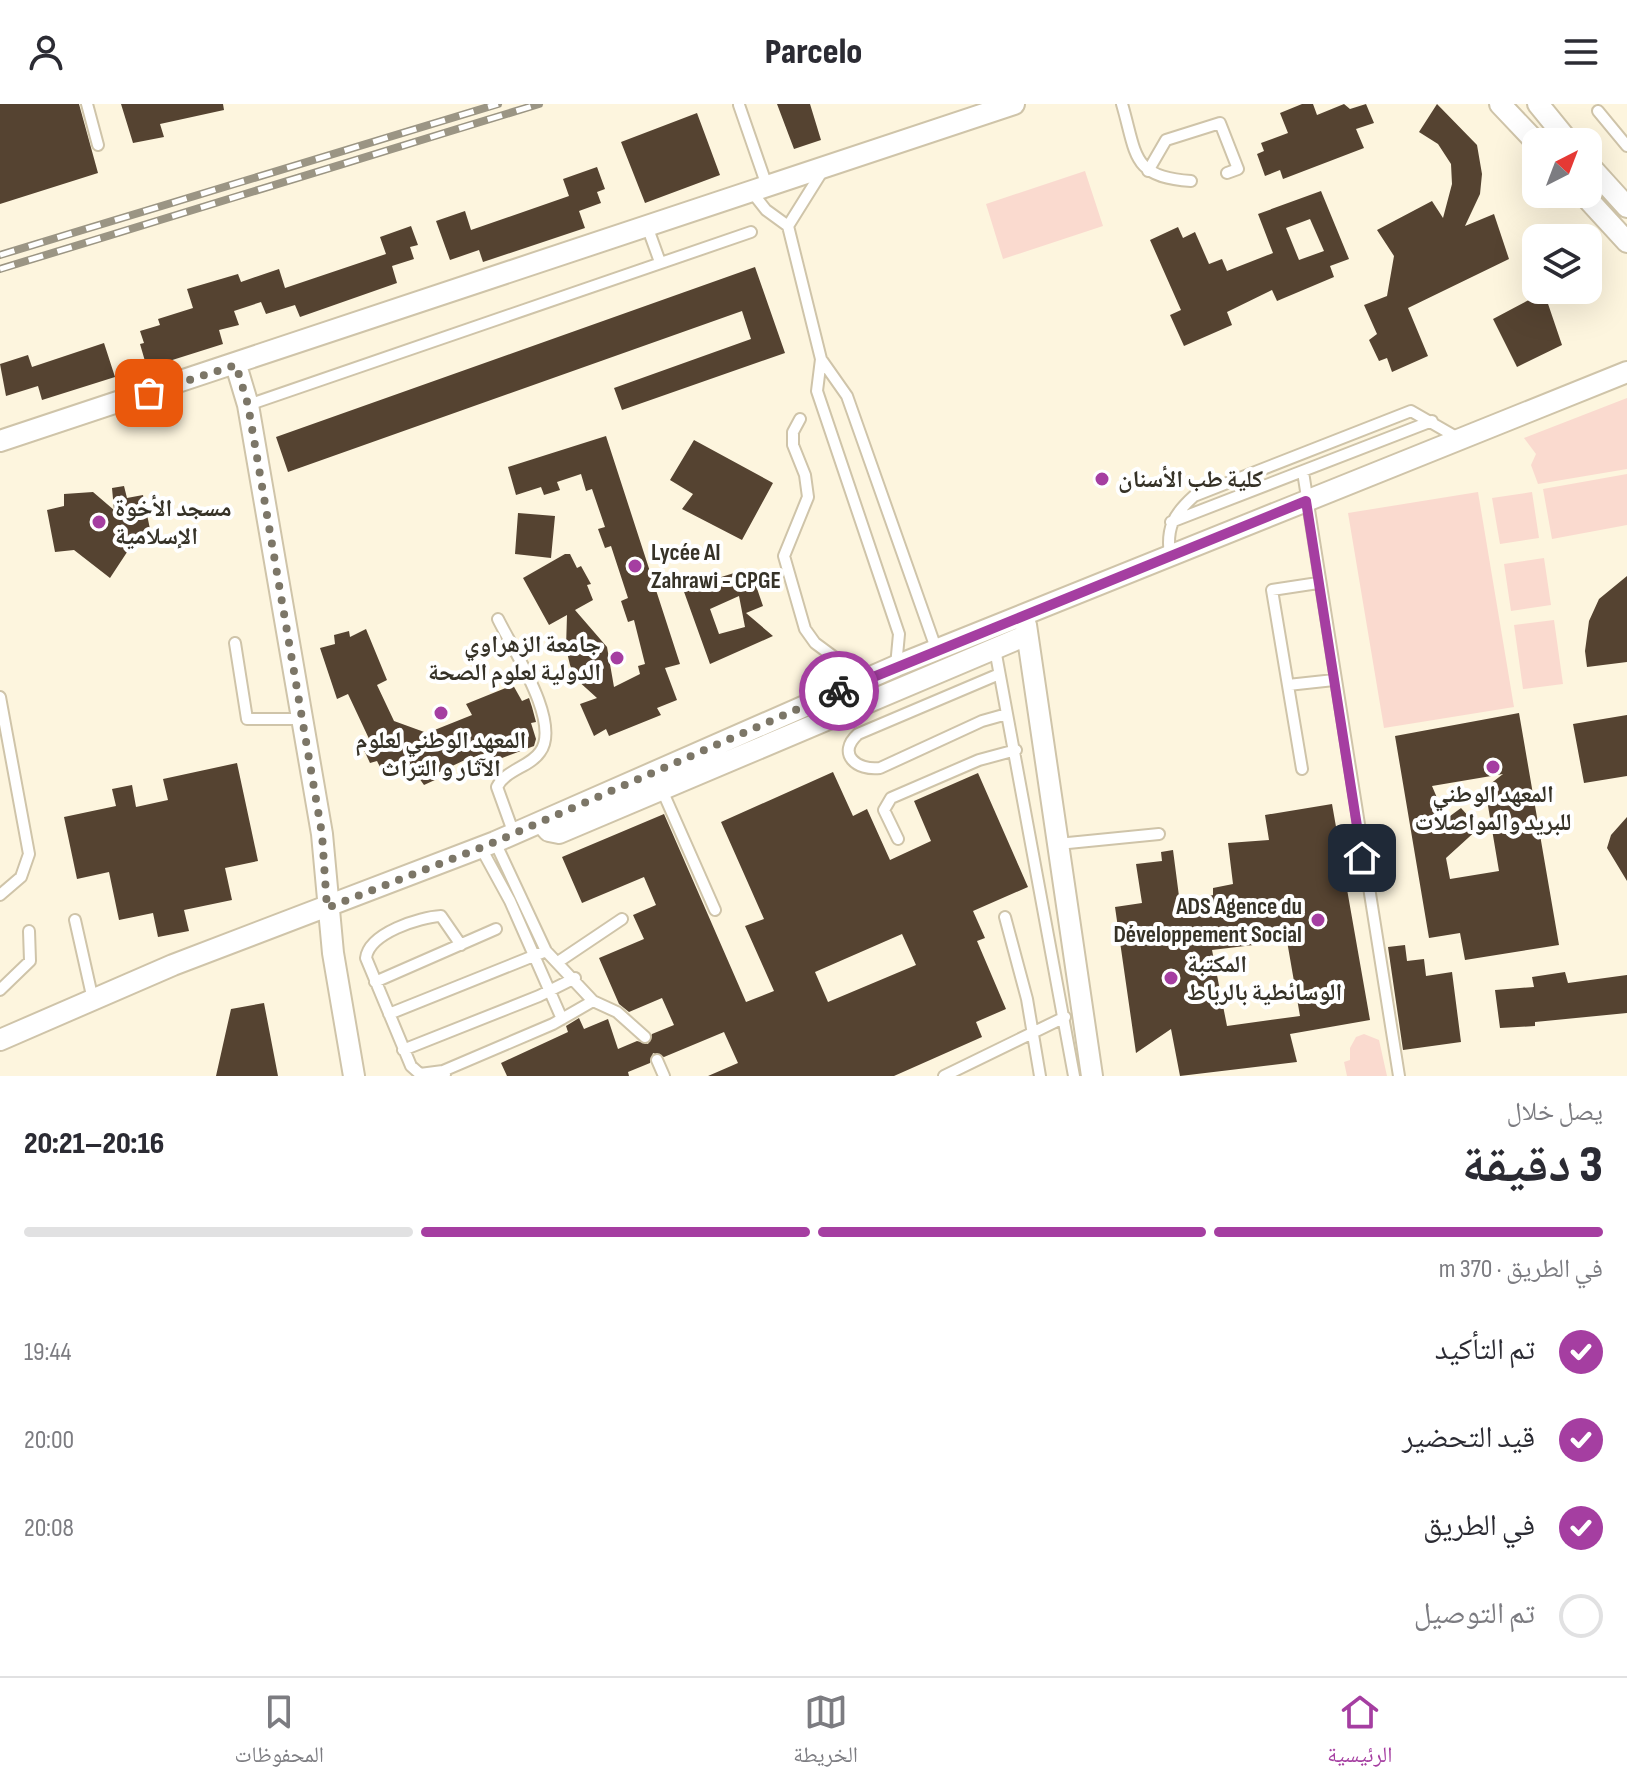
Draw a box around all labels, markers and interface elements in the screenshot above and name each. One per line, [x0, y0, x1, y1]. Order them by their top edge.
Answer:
icon: person [24, 30, 68, 74]
icon: menu [1559, 30, 1603, 74]
text: Parcelo [765, 31, 862, 74]
north arrow [1522, 128, 1602, 208]
map controls [1522, 128, 1602, 304]
button: layers [1522, 224, 1602, 304]
pin [115, 359, 183, 427]
icon: bag [127, 371, 171, 415]
place label: كلية طب الأسنان [1118, 465, 1264, 494]
marker: كلية طب الأسنان [1093, 470, 1111, 488]
place label: مسجد الأخوة الإسلامية [115, 494, 232, 551]
marker: مسجد الأخوة الإسلامية [90, 513, 108, 531]
place label: Lycée Al Zahrawi - CPGE [651, 538, 781, 595]
marker: Lycée Al Zahrawi - CPGE [626, 557, 644, 575]
place label: جامعة الزهراوي الدولية لعلوم الصحة [428, 630, 601, 689]
marker: جامعة الزهراوي الدولية لعلوم الصحة [608, 649, 626, 667]
courier [799, 651, 879, 731]
icon: bike [817, 669, 861, 713]
marker: المعهد الوطني لعلوم الآثار و التراث [432, 704, 450, 722]
place label: المعهد الوطني لعلوم الآثار و التراث [356, 726, 526, 783]
marker: المعهد الوطني للبريد والمواصلات [1484, 758, 1502, 776]
place label: المعهد الوطني للبريد والمواصلات [1414, 780, 1572, 837]
pin [1328, 824, 1396, 892]
icon: home [1340, 836, 1384, 880]
place label: ADS Agence du Développement Social [1113, 892, 1302, 949]
marker: ADS Agence du Développement Social [1309, 911, 1327, 929]
place label: المكتبة الوسائطية بالرباط [1187, 950, 1342, 1007]
marker: المكتبة الوسائطية بالرباط [1162, 969, 1180, 987]
text: يصل خلال [1506, 1097, 1603, 1128]
text: 20:16–20:21 [24, 1126, 164, 1162]
text: 3 دقيقة [1462, 1134, 1603, 1197]
text: في الطريق · 370 m [1439, 1254, 1603, 1285]
icon: check [1559, 1330, 1603, 1374]
text: تم التأكيد [1435, 1332, 1535, 1368]
text: 19:44 [24, 1337, 71, 1368]
icon: check [1559, 1418, 1603, 1462]
text: قيد التحضير [1402, 1420, 1535, 1456]
text: 20:00 [24, 1425, 74, 1456]
icon: check [1559, 1506, 1603, 1550]
text: في الطريق [1423, 1508, 1535, 1544]
text: 20:08 [24, 1513, 74, 1544]
text: تم التوصيل [1414, 1596, 1535, 1632]
tab: المحفوظات [235, 1690, 324, 1776]
tab: الخريطة [793, 1690, 858, 1776]
tab: الرئيسية [1327, 1690, 1392, 1776]

